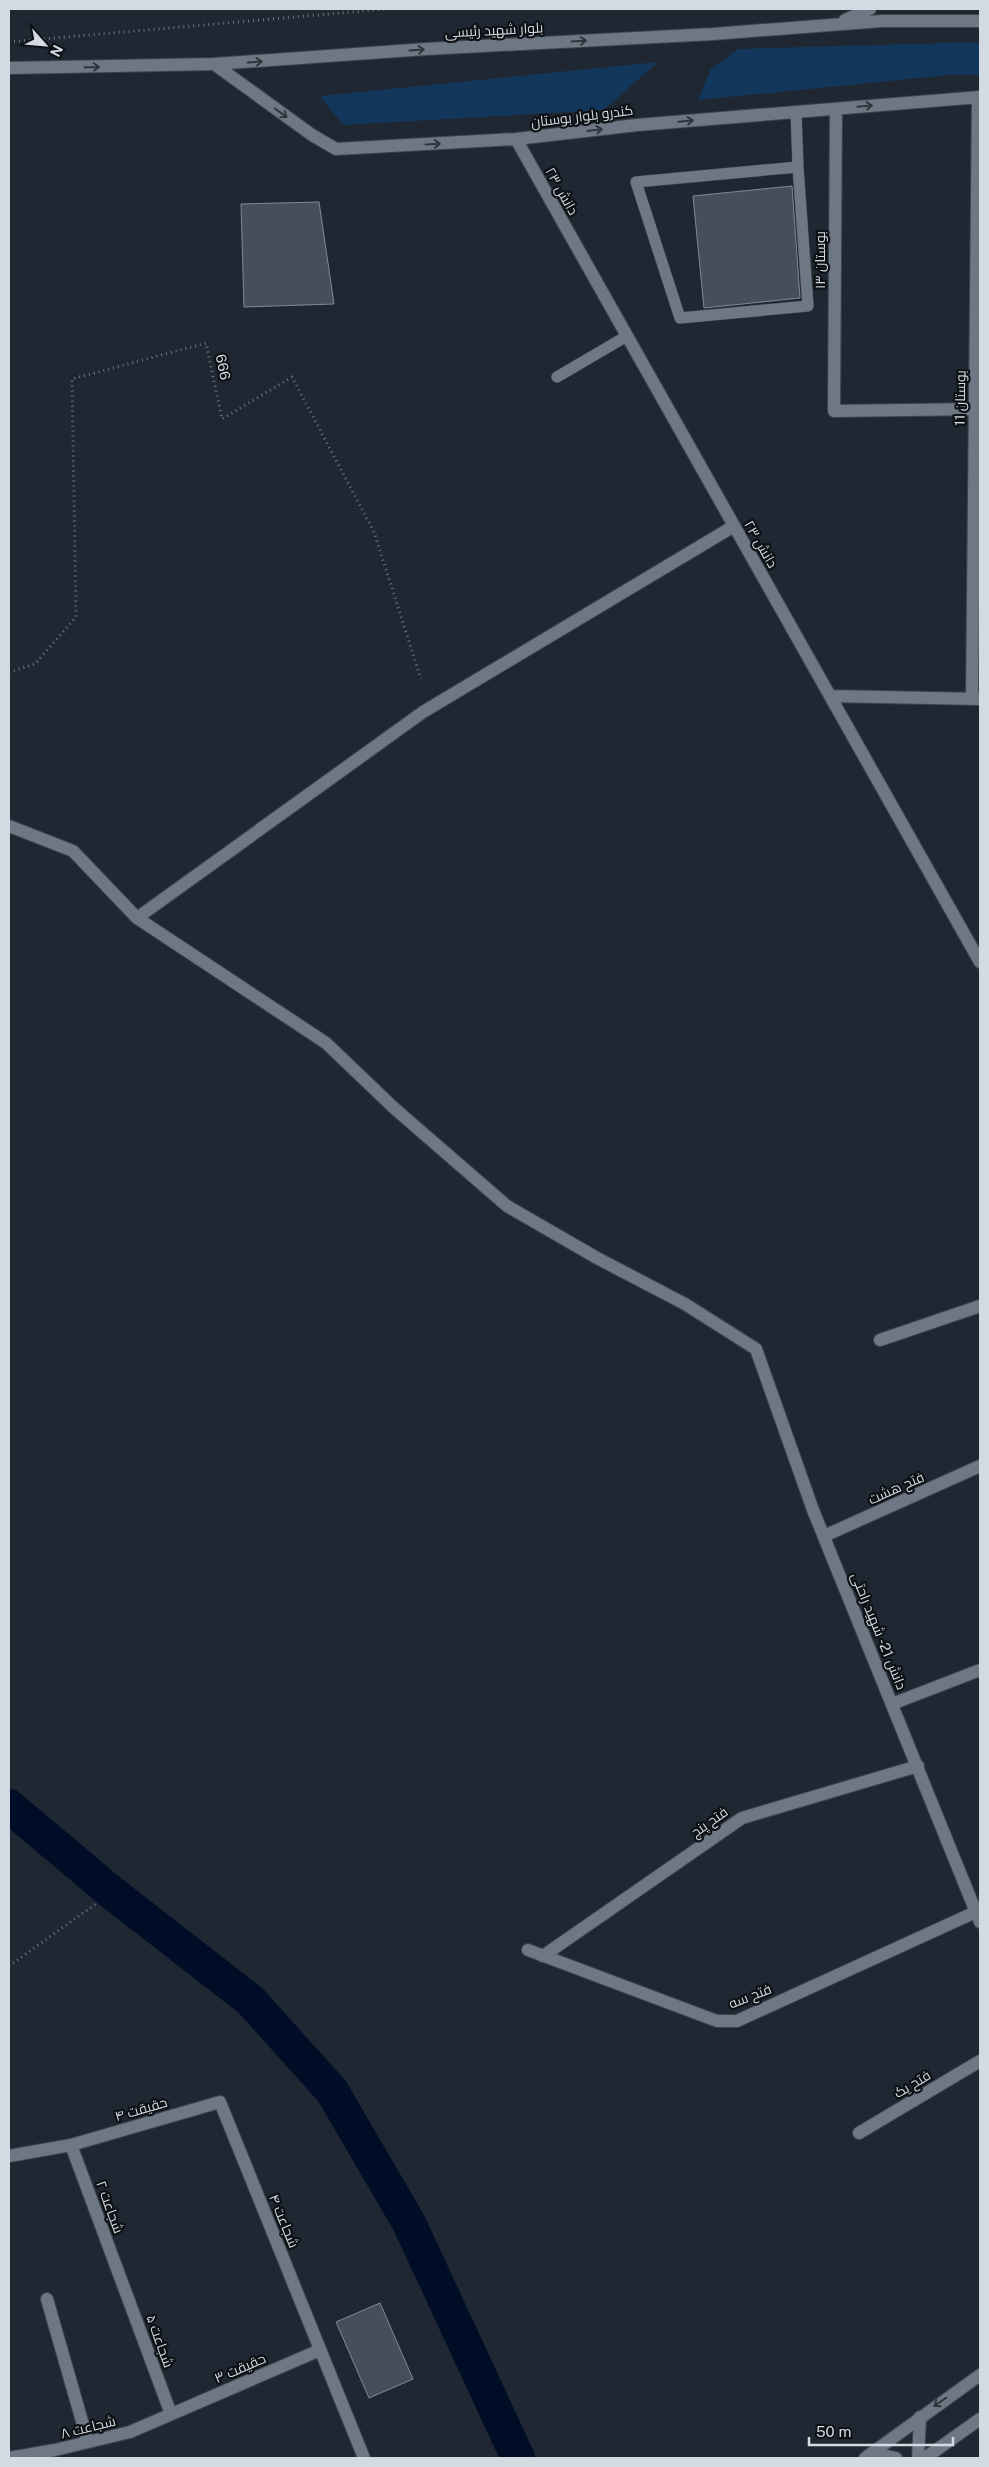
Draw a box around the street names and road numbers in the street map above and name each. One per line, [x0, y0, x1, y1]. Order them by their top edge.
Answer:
street label: بلوار شهید رئیسی [444, 19, 544, 41]
street label: کندرو بلوار بوستان [530, 102, 634, 130]
street label: دانش ۲۳ [542, 164, 582, 218]
street label: بوستان ۱۳ [812, 231, 828, 289]
street label: 666 [212, 353, 234, 382]
street label: بوستان 11 [952, 370, 968, 426]
street label: دانش ۲۳ [741, 517, 781, 571]
street label: فتح هشت [866, 1469, 927, 1508]
street label: دانش 21 - شهید راحتی [848, 1570, 910, 1692]
street label: فتح پنج [687, 1804, 732, 1842]
street label: فتح سه [726, 1981, 774, 2012]
street label: فتح یک [891, 2067, 934, 2102]
street label: حقیقت ۴ [113, 2094, 169, 2124]
street label: شجاعت ۲ [93, 2179, 127, 2235]
street label: شجاعت ۴ [266, 2192, 302, 2250]
street label: شجاعت ۵ [143, 2312, 177, 2370]
street label: حقیقت ۳ [212, 2350, 268, 2386]
street label: شجاعت ۸ [59, 2412, 117, 2442]

